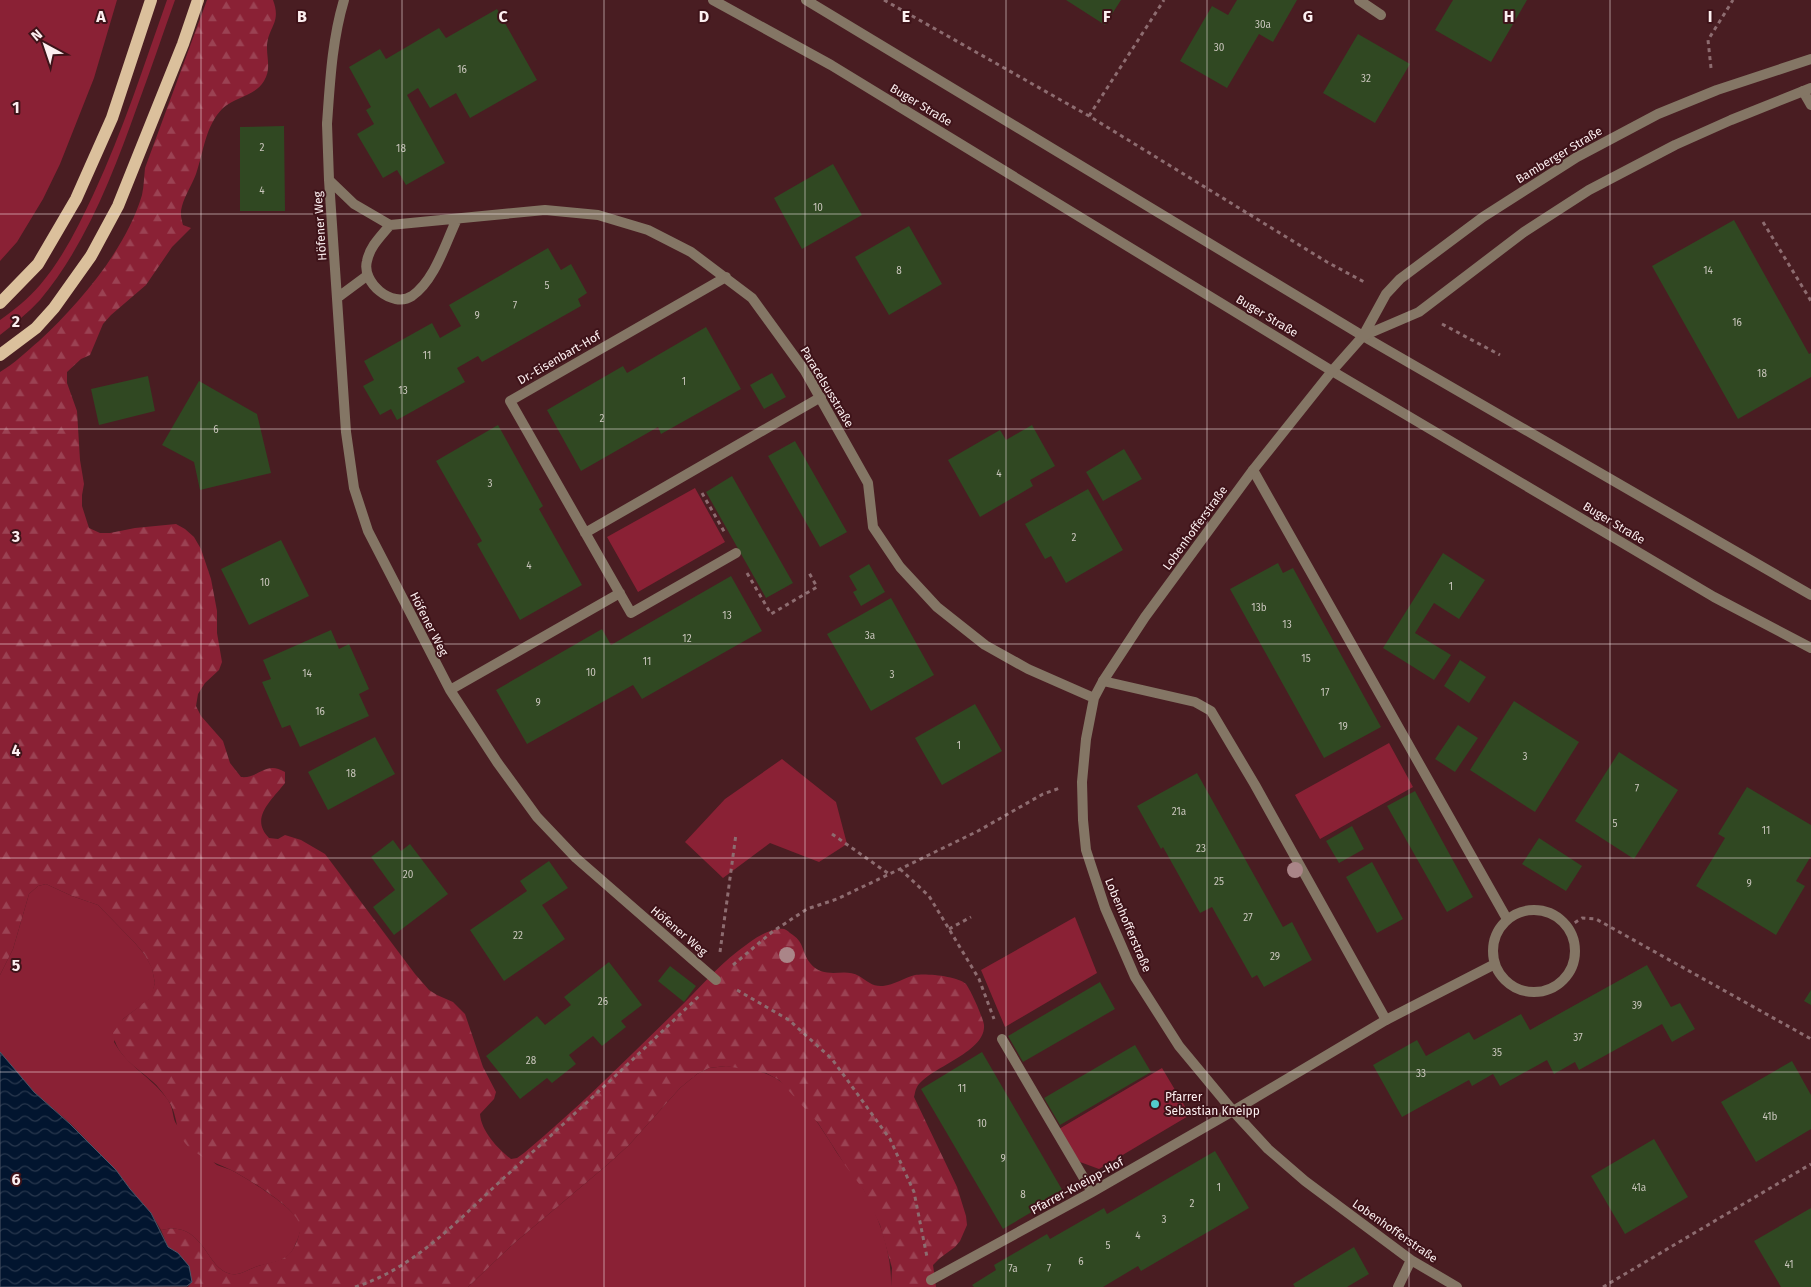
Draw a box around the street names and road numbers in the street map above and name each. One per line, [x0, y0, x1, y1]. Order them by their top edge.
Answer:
street label: Buger Straße [887, 81, 955, 129]
street label: Bamberger Straße [1513, 124, 1605, 186]
street label: Höfener Weg [311, 190, 329, 261]
street label: Buger Straße [1233, 292, 1301, 340]
street label: Dr.-Eisenbart-Hof [515, 328, 604, 387]
street label: Paracelsusstraße [797, 344, 857, 430]
street label: Lobenhofferstraße [1160, 483, 1230, 573]
street label: Buger Straße [1580, 499, 1648, 547]
street label: Höfener Weg [407, 590, 451, 659]
street label: Lobenhofferstraße [1102, 876, 1154, 974]
street label: Höfener Weg [648, 903, 711, 959]
street label: Pfarrer-Kneipp-Hof [1028, 1154, 1127, 1217]
street label: Lobenhofferstraße [1350, 1196, 1440, 1266]

